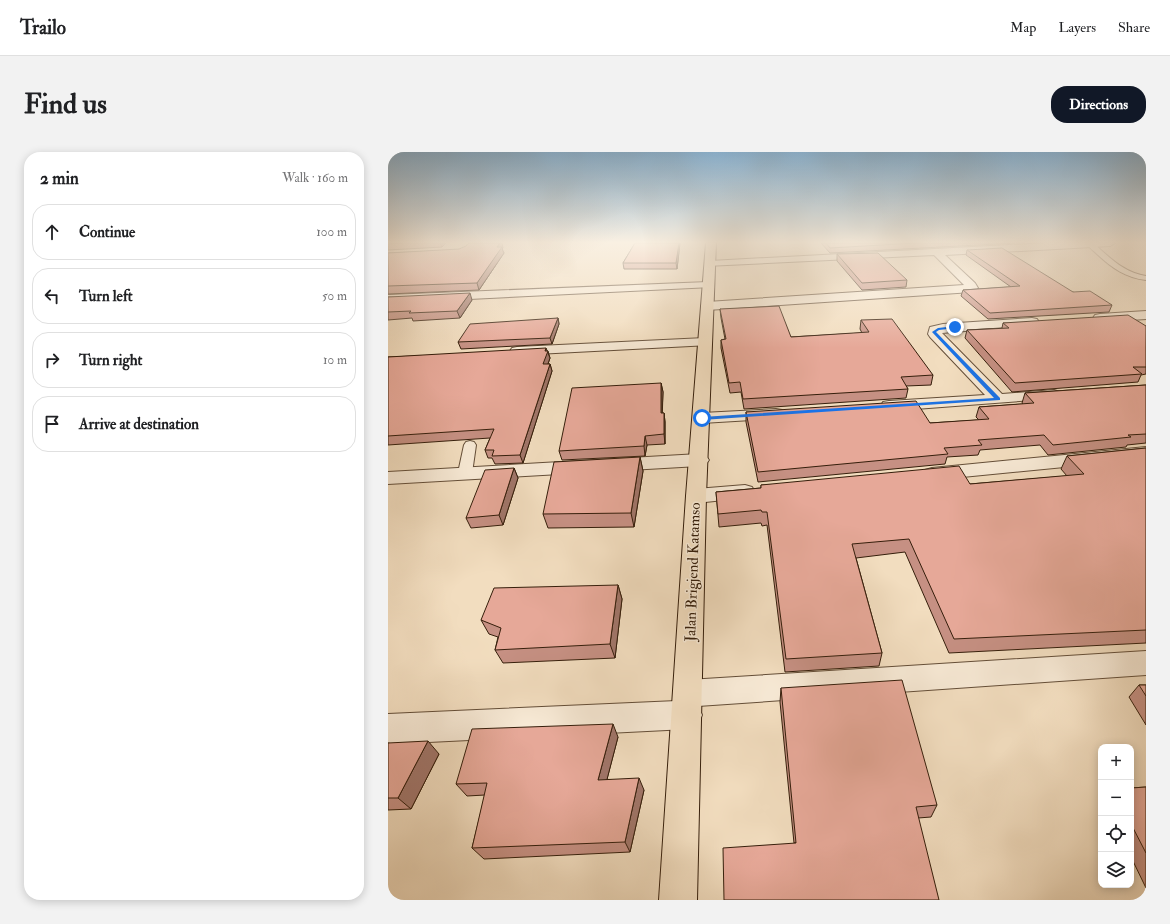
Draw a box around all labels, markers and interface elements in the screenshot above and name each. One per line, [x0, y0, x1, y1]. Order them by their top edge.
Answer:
text: Trailo [20, 16, 66, 40]
text: Map [1010, 19, 1036, 36]
text: Layers [1058, 19, 1096, 36]
text: Share [1118, 19, 1150, 36]
button: Directions [1051, 86, 1146, 123]
text: Find us [24, 87, 107, 122]
text: 2 min [40, 168, 79, 189]
text: Walk · 160 m [282, 170, 348, 186]
icon: ahead [41, 221, 63, 243]
text: Continue [79, 223, 135, 242]
text: 100 m [316, 224, 347, 240]
icon: left [41, 285, 63, 307]
text: Turn left [79, 287, 133, 306]
text: 50 m [322, 288, 347, 304]
route end [946, 318, 964, 336]
icon: right [41, 349, 63, 371]
text: Turn right [79, 351, 142, 370]
text: 10 m [323, 352, 347, 368]
route start [693, 409, 711, 427]
icon: arrive [41, 413, 63, 435]
text: Arrive at destination [79, 415, 199, 434]
street label: Jalan Brigjend Katamso [681, 502, 706, 643]
map controls [1098, 744, 1134, 888]
button: + [1098, 744, 1134, 780]
button: − [1098, 780, 1134, 816]
button: locate [1098, 816, 1134, 852]
button: layers [1098, 852, 1134, 888]

